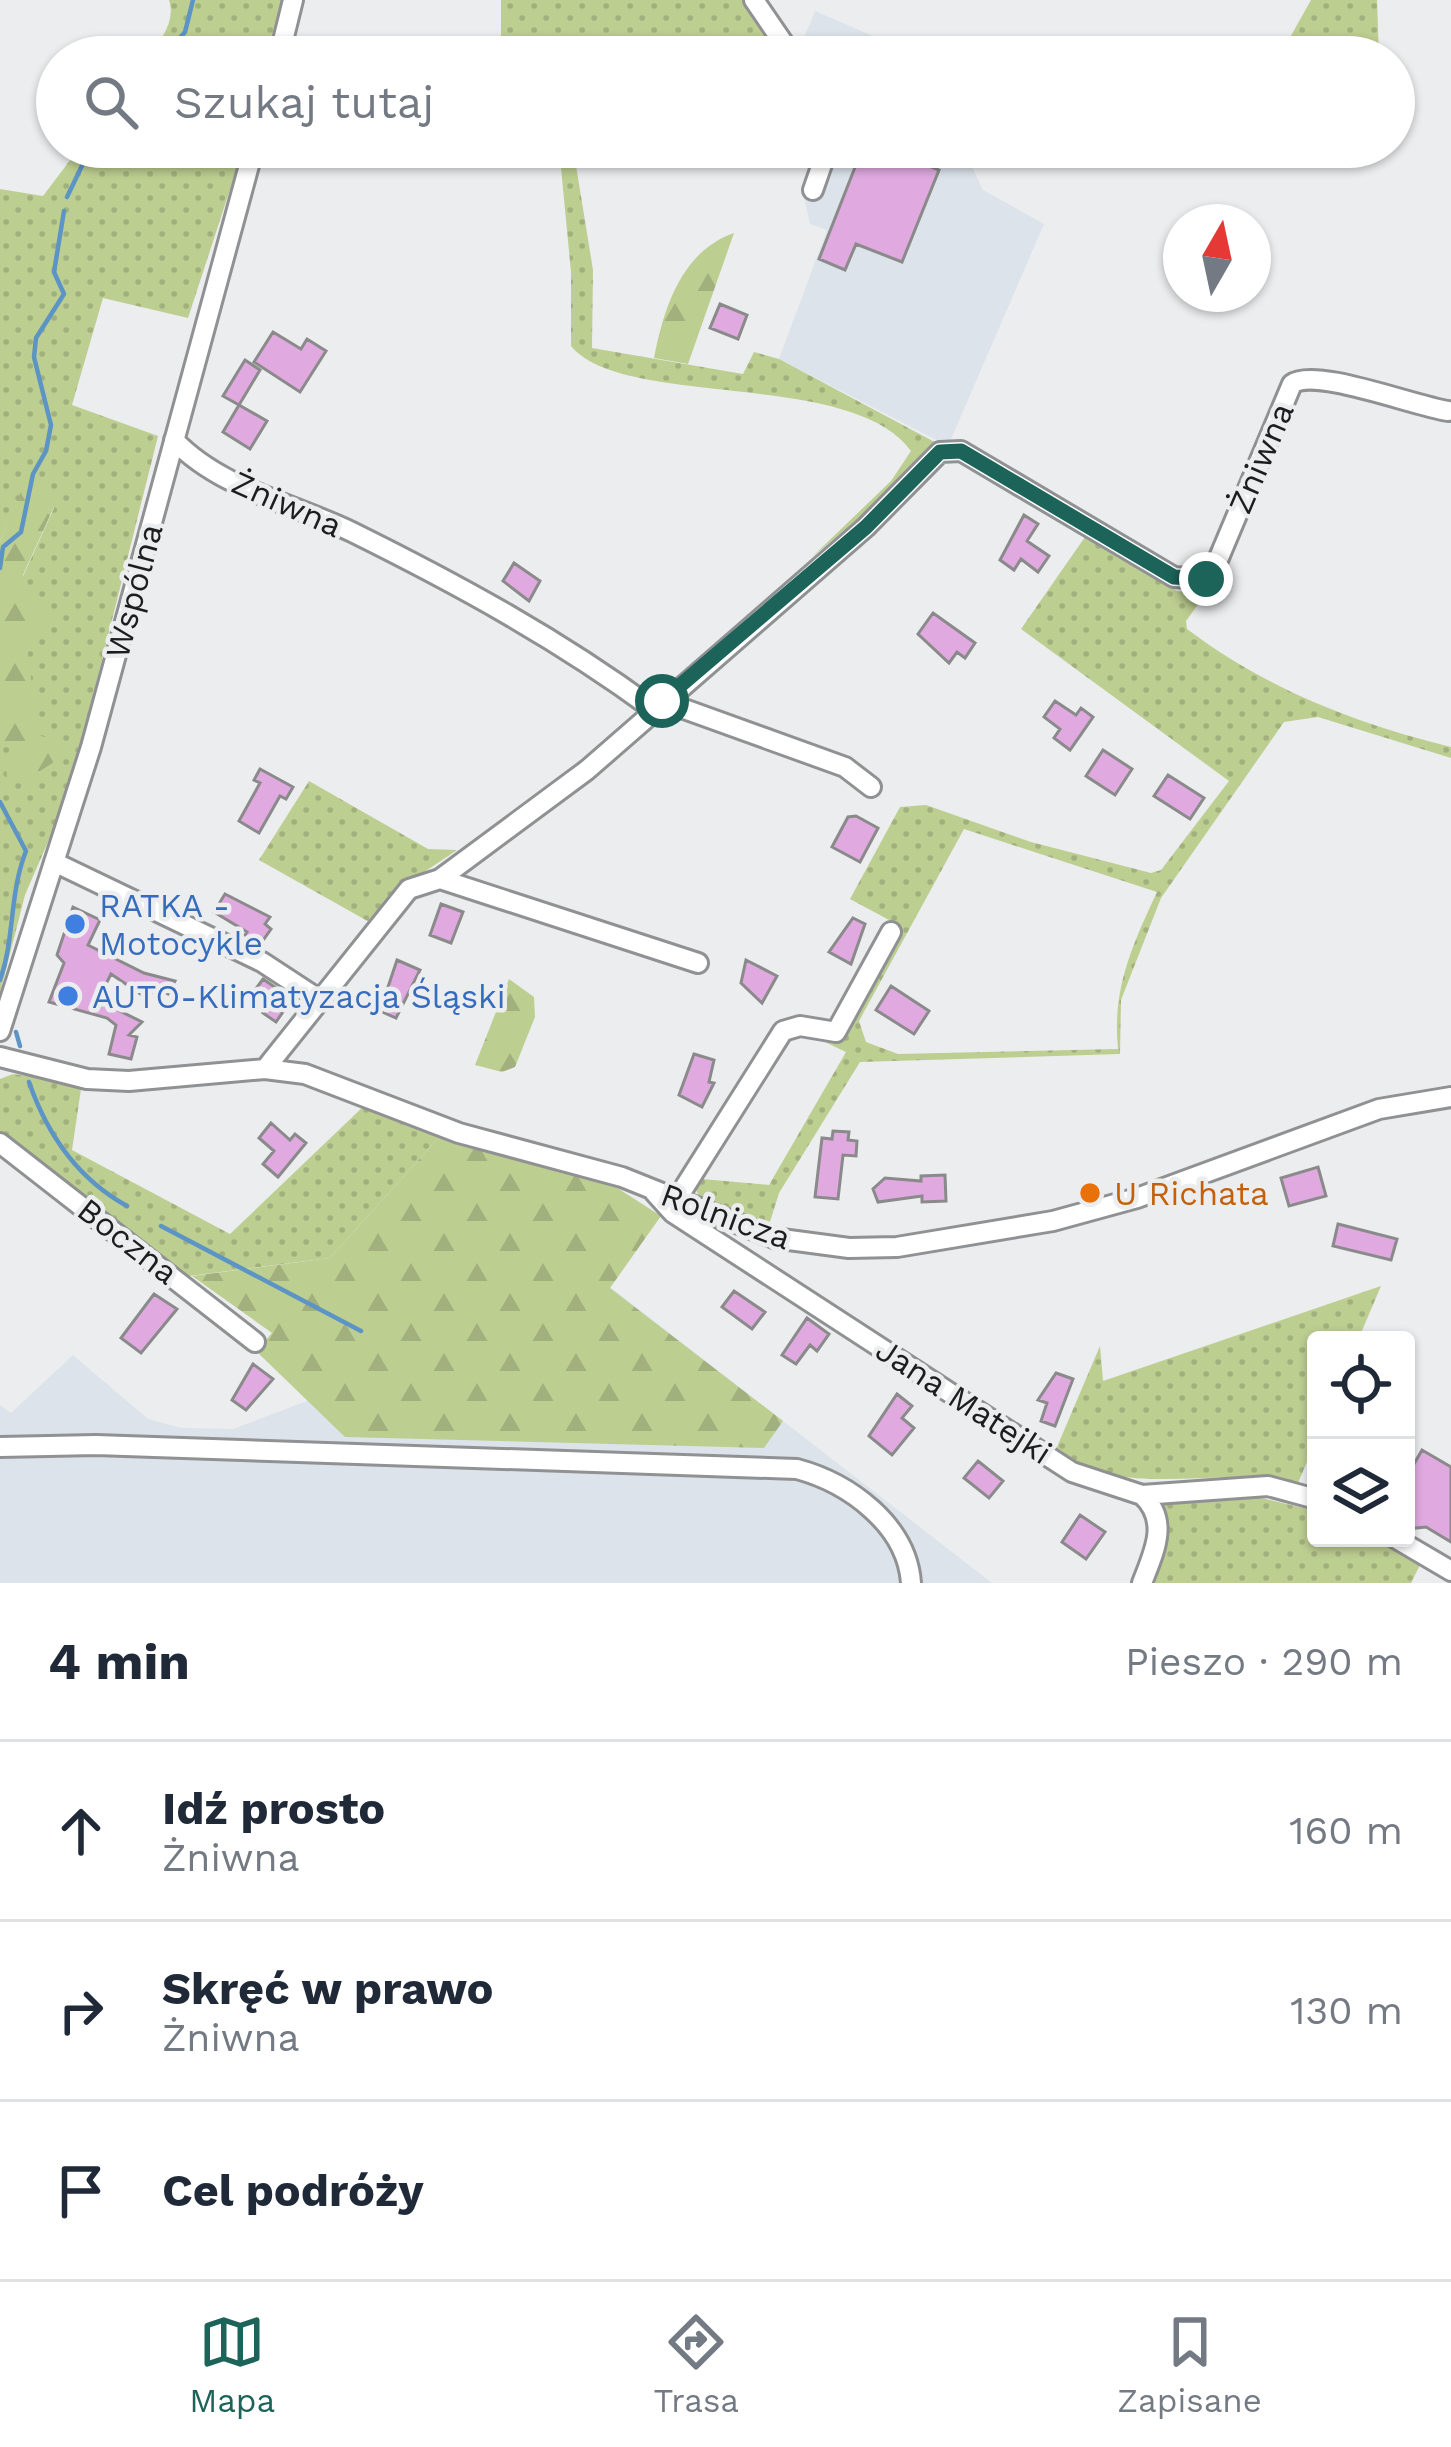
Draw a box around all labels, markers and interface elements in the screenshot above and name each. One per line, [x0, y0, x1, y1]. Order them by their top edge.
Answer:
search box [36, 36, 1415, 168]
icon: search [78, 69, 144, 135]
text: Szukaj tutaj [174, 76, 434, 129]
north arrow [1163, 204, 1271, 312]
street label: Żniwna [1220, 397, 1302, 519]
street label: Żniwna [226, 463, 348, 545]
street label: Wspólna [97, 519, 171, 663]
route end [1179, 552, 1233, 606]
route start [635, 674, 689, 728]
place label: RATKA - Motocykle [99, 886, 263, 963]
marker: RATKA - Motocykle [62, 911, 88, 937]
place label: AUTO-Klimatyzacja Śląski [92, 977, 506, 1016]
marker: AUTO-Klimatyzacja Śląski [55, 983, 81, 1009]
place label: U Richata [1114, 1174, 1269, 1213]
street label: Rolnicza [656, 1175, 796, 1257]
marker: U Richata [1077, 1180, 1103, 1206]
street label: Boczna [70, 1190, 186, 1292]
street label: Jana Matejki [869, 1330, 1059, 1472]
map controls [1307, 1331, 1415, 1547]
button: locate [1307, 1331, 1415, 1439]
button: layers [1307, 1439, 1415, 1547]
text: 4 min [48, 1632, 190, 1691]
text: Pieszo · 290 m [1125, 1639, 1403, 1684]
text: Idź prosto [162, 1782, 385, 1835]
icon: ahead [48, 1798, 114, 1864]
text: 160 m [1289, 1808, 1403, 1853]
text: Żniwna [162, 1835, 300, 1880]
text: Skręć w prawo [162, 1962, 493, 2015]
icon: right [48, 1978, 114, 2044]
text: 130 m [1290, 1988, 1403, 2033]
text: Żniwna [162, 2015, 300, 2060]
icon: arrive [48, 2158, 114, 2224]
text: Cel podróży [162, 2164, 423, 2217]
tab: Mapa [189, 2309, 275, 2420]
tab: Trasa [654, 2309, 739, 2420]
tab: Zapisane [1117, 2309, 1262, 2420]

